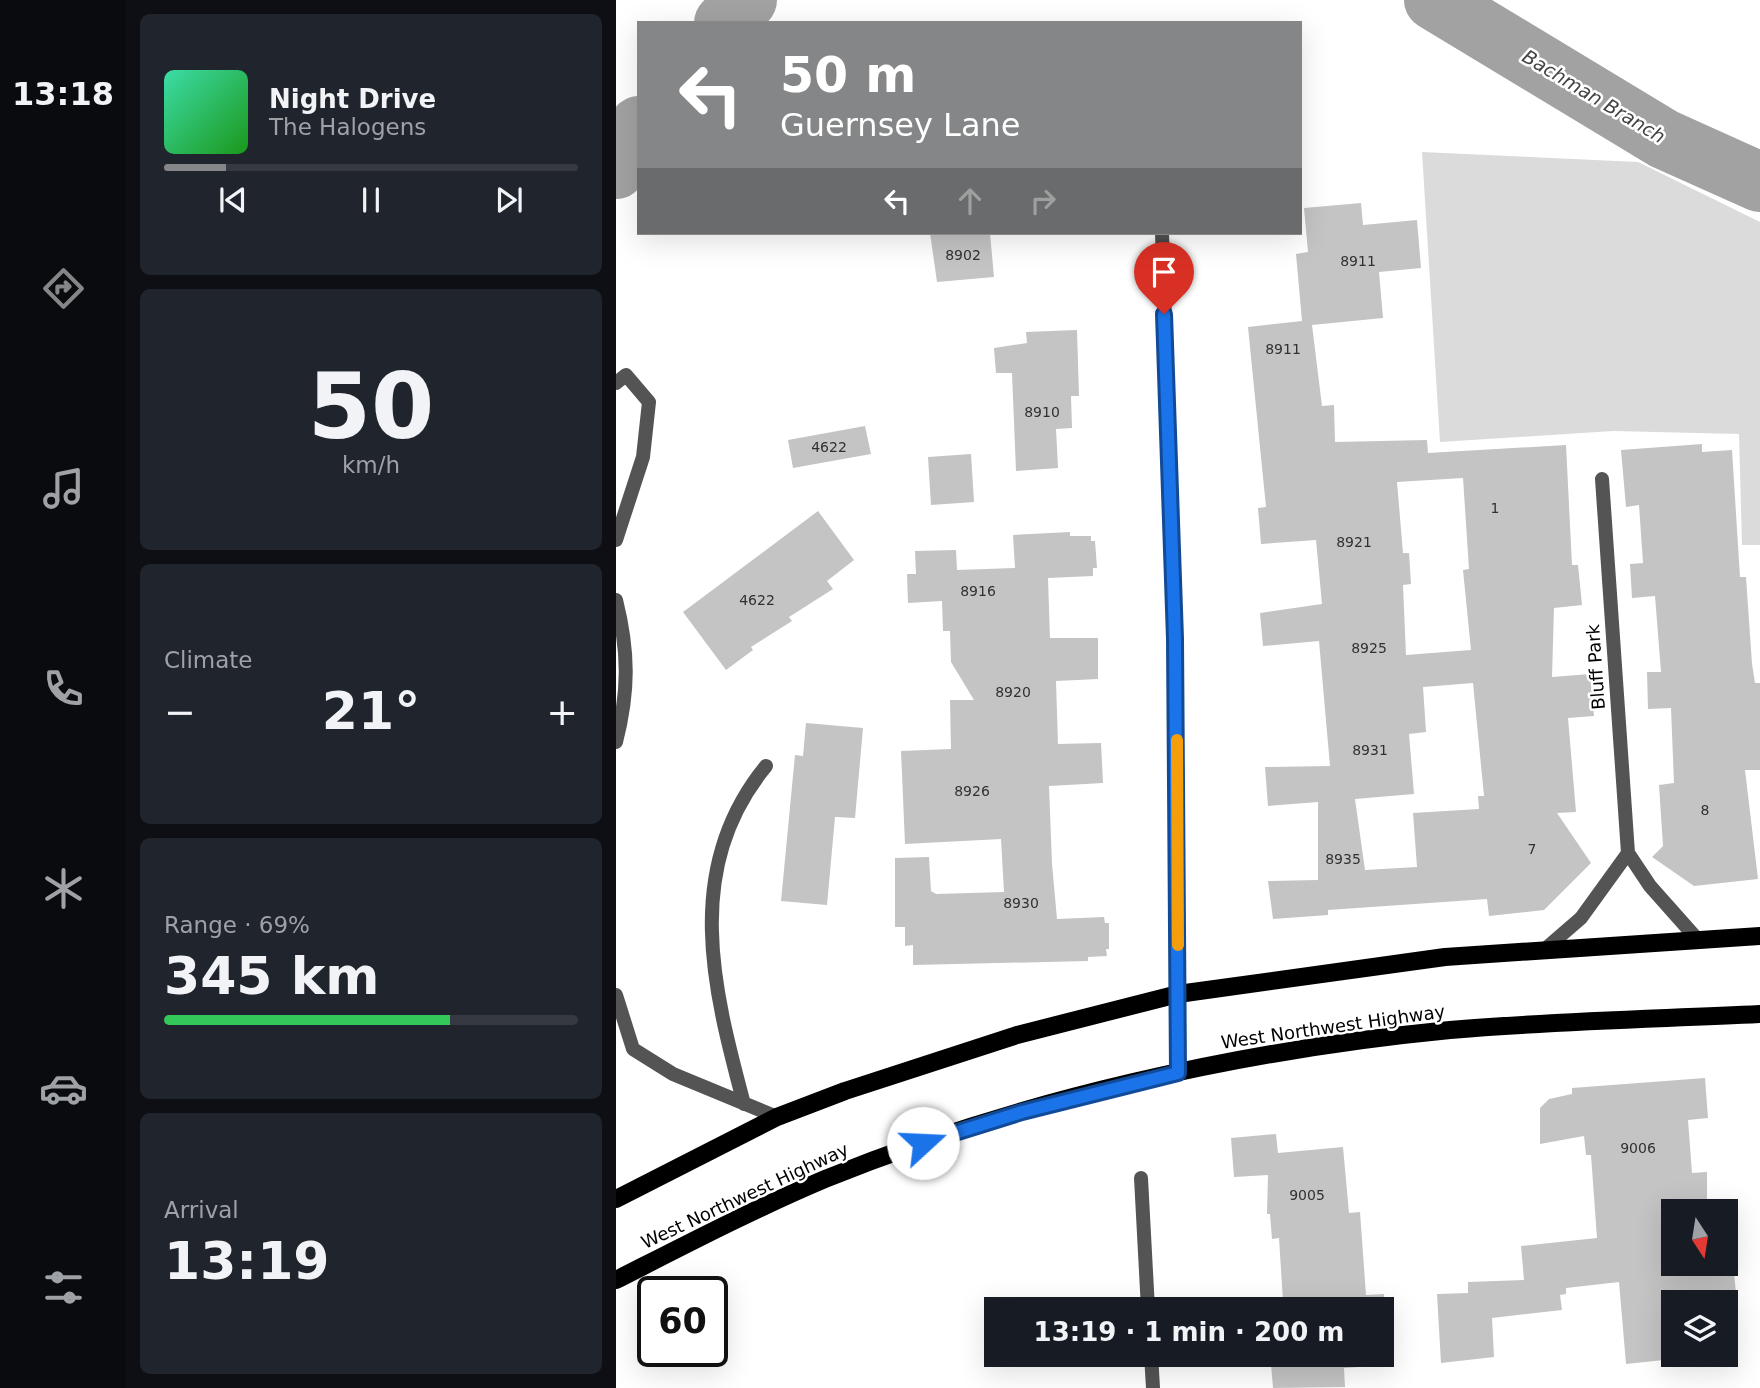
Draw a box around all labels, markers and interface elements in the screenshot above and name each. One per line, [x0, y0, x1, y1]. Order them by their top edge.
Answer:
water label: Bachman Branch [1519, 45, 1669, 147]
text: 50 m [780, 47, 916, 104]
icon: left [665, 49, 756, 140]
text: 13:18 [12, 75, 114, 113]
text: Night Drive [269, 84, 436, 114]
text: Guernsey Lane [780, 106, 1021, 144]
text: The Halogens [269, 114, 426, 140]
icon: previous [214, 181, 252, 219]
icon: pause [352, 181, 390, 219]
icon: next [490, 181, 528, 219]
icon: left [878, 182, 916, 220]
icon: ahead [951, 182, 989, 220]
icon: right [1024, 182, 1062, 220]
pin [1134, 242, 1194, 314]
house number: 8902 [945, 247, 981, 263]
icon: arrive [1145, 253, 1183, 291]
house number: 8911 [1340, 253, 1376, 269]
icon: directions [39, 264, 88, 313]
house number: 8911 [1265, 341, 1301, 357]
text: 50 [308, 354, 434, 459]
house number: 8910 [1024, 404, 1060, 420]
house number: 4622 [811, 439, 847, 455]
text: km/h [342, 452, 400, 478]
icon: music [39, 464, 88, 513]
house number: 1 [1491, 500, 1499, 516]
house number: 8921 [1336, 534, 1372, 550]
house number: 8916 [960, 583, 996, 599]
house number: 4622 [739, 592, 775, 608]
street label: Bluff Park [1582, 623, 1609, 711]
house number: 8925 [1351, 640, 1387, 656]
text: Climate [164, 647, 253, 673]
icon: phone [39, 664, 88, 713]
text: 21° [322, 681, 420, 741]
house number: 8920 [995, 684, 1031, 700]
text: − [164, 690, 196, 734]
text: + [546, 690, 578, 734]
house number: 8931 [1352, 742, 1388, 758]
house number: 8926 [954, 783, 990, 799]
house number: 8 [1701, 802, 1709, 818]
house number: 7 [1528, 841, 1536, 857]
house number: 8935 [1325, 851, 1361, 867]
icon: climate [39, 864, 88, 913]
house number: 8930 [1003, 895, 1039, 911]
text: Range · 69% [164, 912, 310, 938]
text: 345 km [164, 946, 379, 1006]
street label: West Northwest Highway [1220, 1000, 1447, 1053]
icon: car [39, 1064, 88, 1113]
position arrow [886, 1106, 960, 1180]
street label: West Northwest Highway [638, 1138, 852, 1253]
house number: 9006 [1620, 1140, 1656, 1156]
house number: 9005 [1289, 1187, 1325, 1203]
text: Arrival [164, 1197, 239, 1223]
north arrow [1661, 1199, 1738, 1276]
map controls [1661, 1199, 1738, 1367]
text: 13:19 [164, 1231, 330, 1291]
icon: filters [39, 1263, 88, 1312]
speed limit sign: 60 [637, 1276, 728, 1367]
button: layers [1661, 1290, 1738, 1367]
text: 13:19 · 1 min · 200 m [1034, 1317, 1344, 1347]

